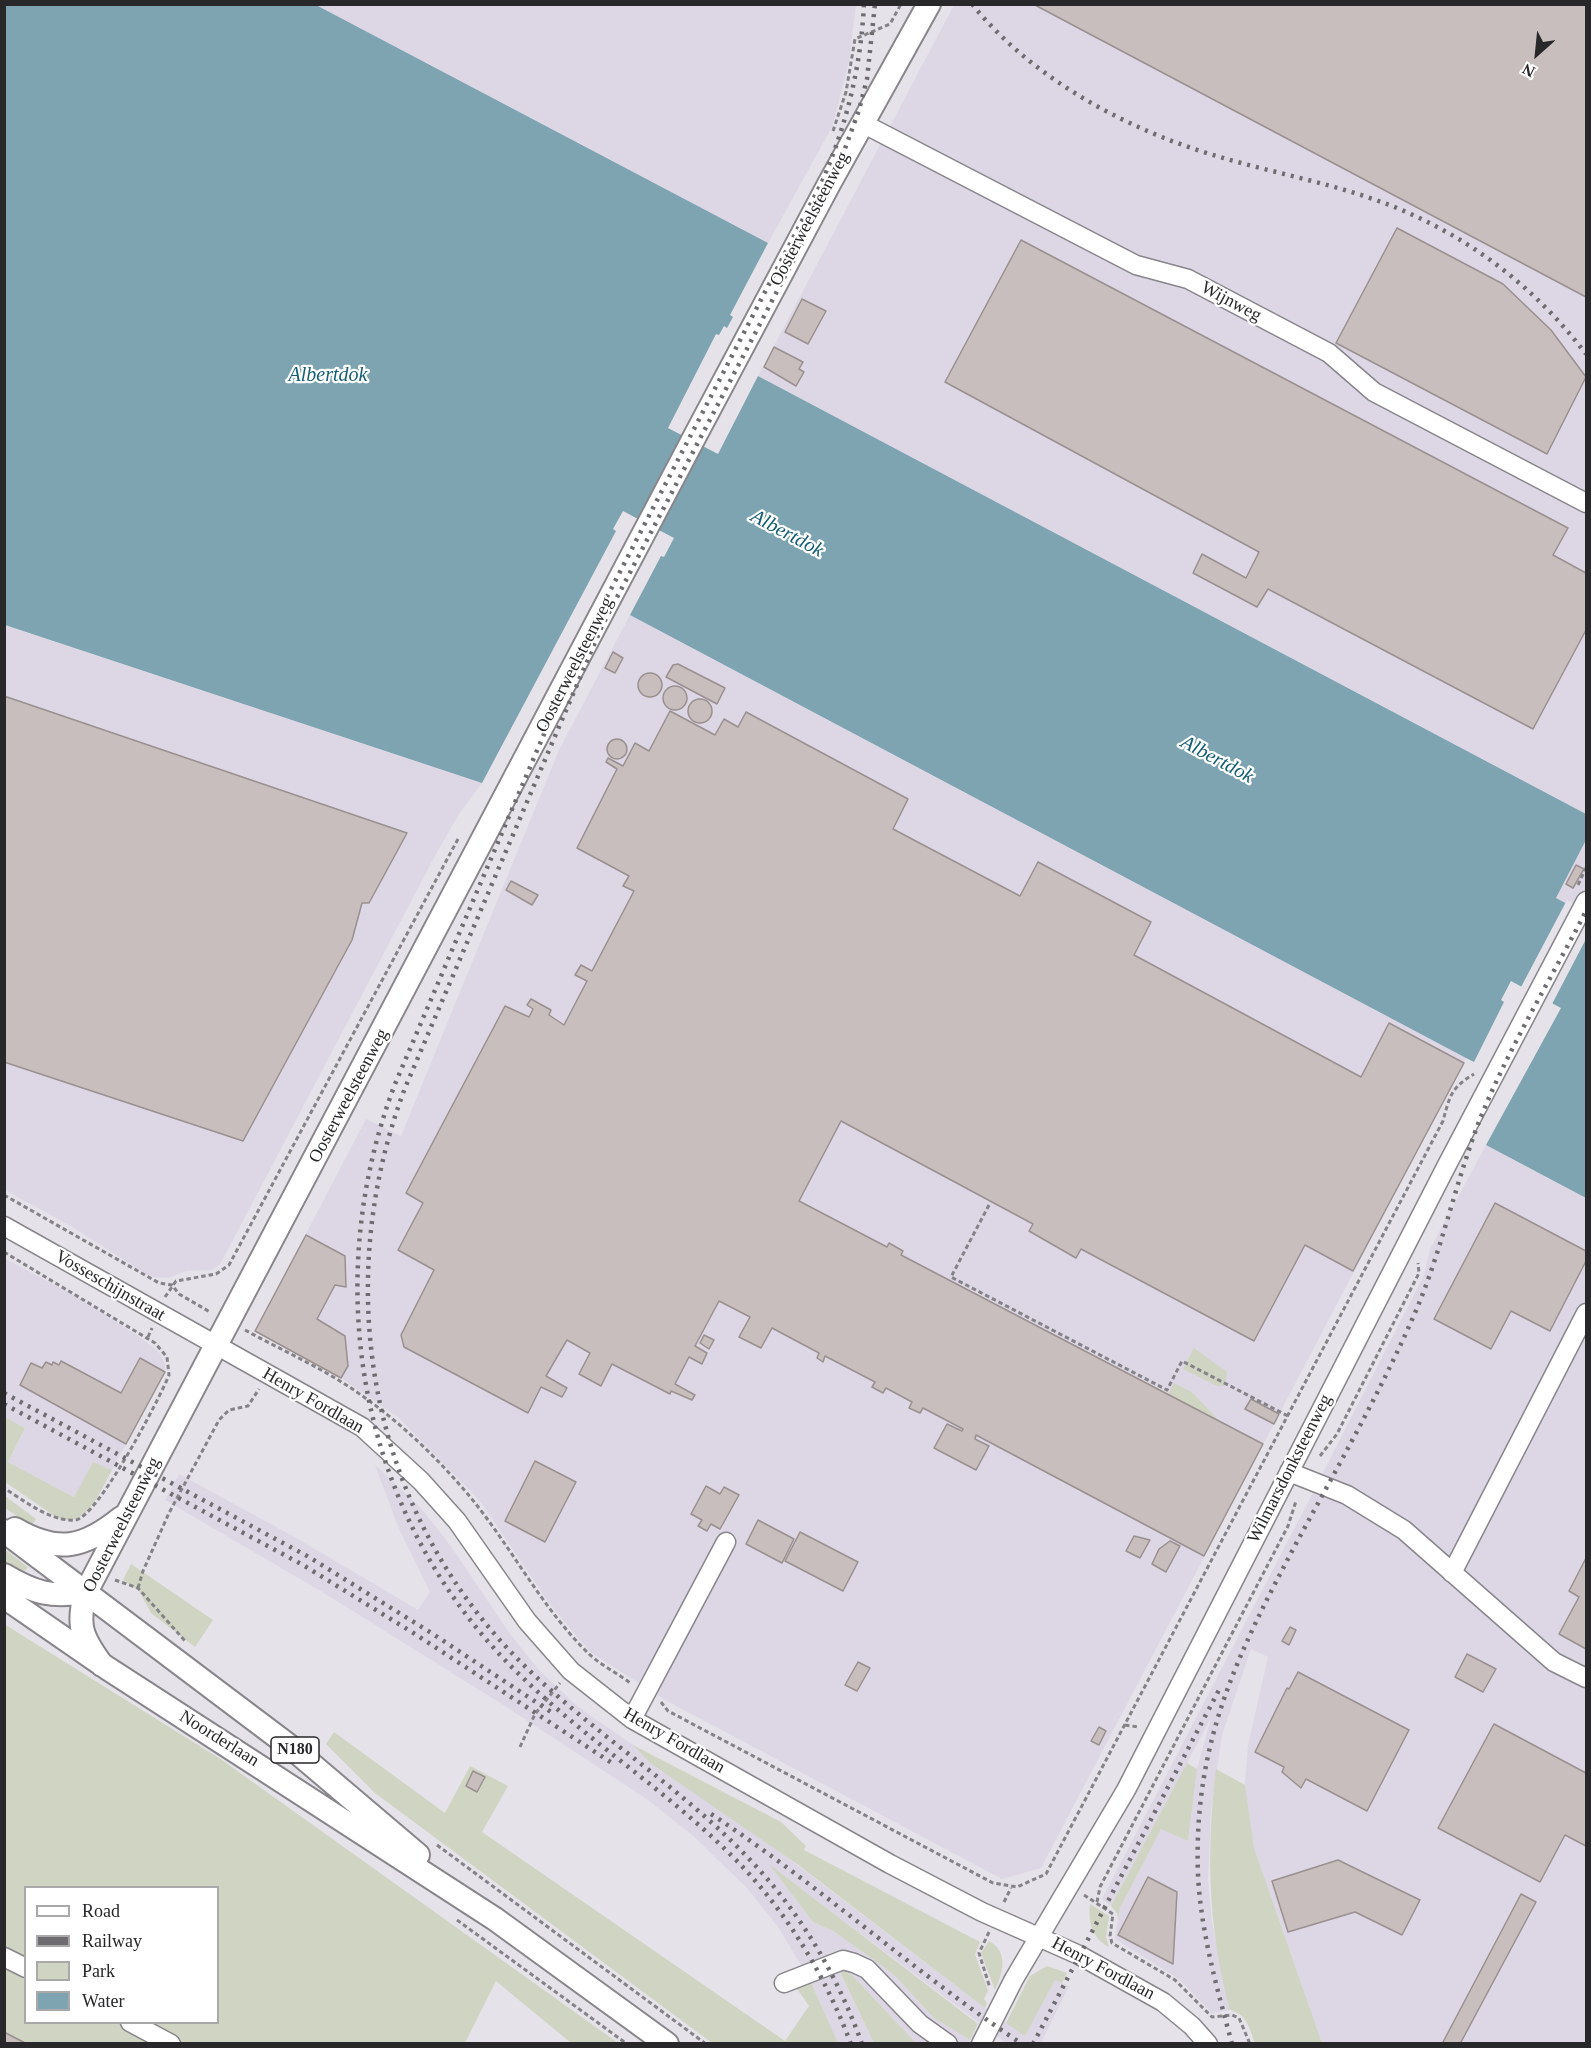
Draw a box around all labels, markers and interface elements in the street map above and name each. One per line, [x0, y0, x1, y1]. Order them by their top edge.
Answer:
north arrow [1507, 24, 1567, 84]
text: N [1520, 60, 1538, 81]
street label: Oosterweelsteenweg [766, 148, 854, 290]
street label: Wijnweg [1197, 277, 1265, 327]
water label: Albertdok [289, 364, 367, 388]
water label: Albertdok [747, 505, 827, 563]
street label: Oosterweelsteenweg [532, 594, 618, 736]
water label: Albertdok [1177, 731, 1257, 789]
street label: Oosterweelsteenweg [305, 1025, 393, 1167]
street label: Vosseschijnstraat [51, 1246, 169, 1326]
street label: Henry Fordlaan [258, 1363, 368, 1439]
street label: Wilmarsdonksteenweg [1243, 1391, 1337, 1547]
street label: Oosterweelsteenweg [79, 1454, 165, 1596]
street label: Henry Fordlaan [619, 1703, 729, 1779]
street label: Noorderlaan [175, 1706, 263, 1772]
road number: N180 [271, 1737, 319, 1763]
legend [24, 1886, 219, 2024]
text: Road [82, 1901, 120, 1921]
text: Railway [82, 1931, 142, 1951]
street label: Henry Fordlaan [1048, 1933, 1158, 2005]
text: Park [82, 1961, 115, 1981]
text: Water [82, 1991, 125, 2011]

